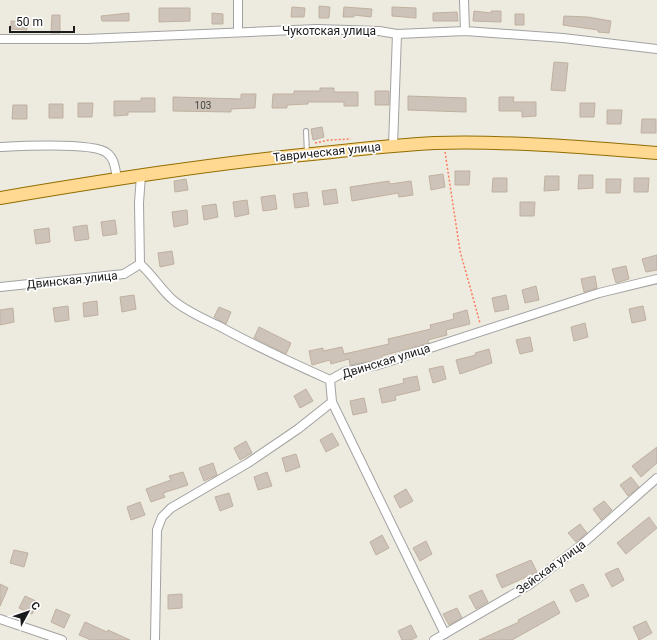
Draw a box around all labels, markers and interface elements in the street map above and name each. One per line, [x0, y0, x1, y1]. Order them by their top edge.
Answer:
scale bar [10, 8, 74, 34]
text: 50 m [16, 15, 43, 29]
street label: Чукотская улица [282, 24, 376, 38]
house number: 103 [195, 100, 211, 111]
street label: Таврическая улица [272, 139, 382, 165]
street label: Двинская улица [26, 268, 118, 292]
street label: Двинская улица [340, 341, 432, 381]
street label: Зейская улица [514, 537, 588, 597]
north arrow [8, 592, 48, 632]
text: С [28, 599, 43, 613]

